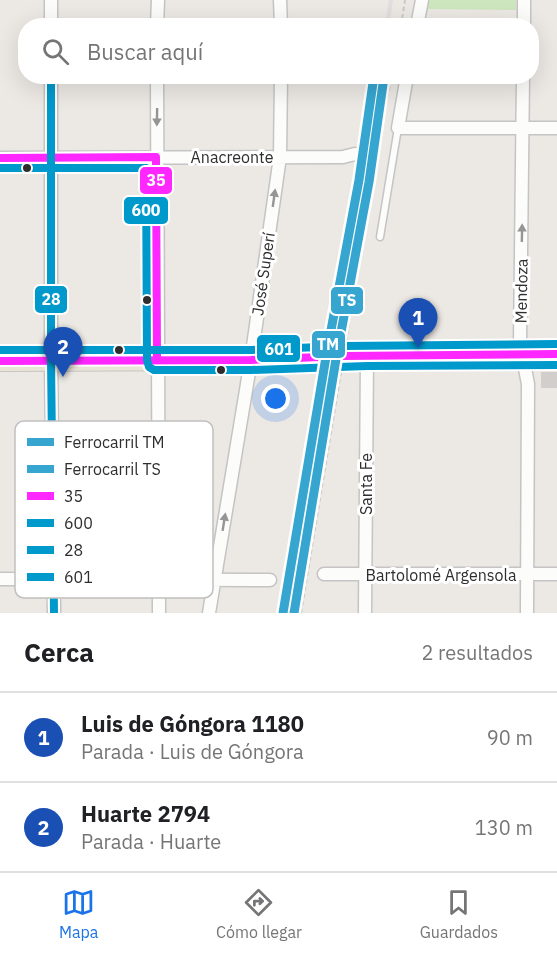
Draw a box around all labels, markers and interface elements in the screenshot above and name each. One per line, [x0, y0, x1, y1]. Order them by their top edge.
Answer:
search box [18, 18, 539, 84]
icon: search [39, 35, 72, 68]
text: Buscar aquí [87, 37, 203, 66]
one-way arrow [152, 107, 162, 126]
street label: Anacreonte [191, 147, 274, 167]
unlabelled marker [21, 162, 33, 174]
line badge: 35 [139, 166, 173, 195]
text: 35 [146, 170, 166, 190]
one-way arrow [270, 188, 279, 207]
line badge: 600 [123, 196, 169, 225]
text: 600 [132, 200, 161, 220]
one-way arrow [517, 223, 526, 242]
street label: José Superí [247, 231, 279, 317]
street label: Mendoza [510, 258, 532, 324]
line badge: 28 [34, 285, 68, 314]
line badge: TS [330, 286, 364, 315]
text: 28 [41, 289, 61, 309]
text: TS [337, 290, 357, 310]
unlabelled marker [141, 294, 153, 306]
pin: 1 [398, 298, 438, 348]
pin: 2 [44, 328, 82, 377]
line badge: TM [311, 330, 346, 359]
line badge: 601 [256, 334, 301, 363]
text: TM [317, 334, 339, 354]
text: 601 [265, 339, 294, 359]
unlabelled marker [113, 344, 125, 356]
unlabelled marker [215, 364, 227, 376]
your location [261, 384, 290, 413]
legend [15, 421, 213, 598]
text: Ferrocarril TM [64, 432, 165, 452]
street label: Santa Fe [356, 453, 376, 515]
text: Ferrocarril TS [64, 459, 161, 479]
text: 35 [64, 486, 83, 506]
one-way arrow [219, 512, 228, 531]
text: 600 [64, 513, 93, 533]
text: 28 [64, 540, 83, 560]
street label: Bartolomé Argensola [366, 565, 517, 585]
text: 601 [64, 567, 93, 587]
text: Cerca [24, 635, 94, 669]
text: 2 resultados [421, 639, 533, 666]
text: Luis de Góngora 1180 [81, 709, 304, 738]
text: 1 [38, 724, 50, 751]
text: 90 m [487, 724, 533, 751]
text: Parada · Luis de Góngora [81, 738, 304, 765]
text: Huarte 2794 [81, 799, 210, 828]
text: 2 [38, 814, 50, 841]
text: 130 m [475, 814, 533, 841]
text: Parada · Huarte [81, 828, 221, 855]
tab: Mapa [59, 886, 98, 942]
tab: Cómo llegar [216, 886, 302, 942]
tab: Guardados [420, 886, 498, 942]

